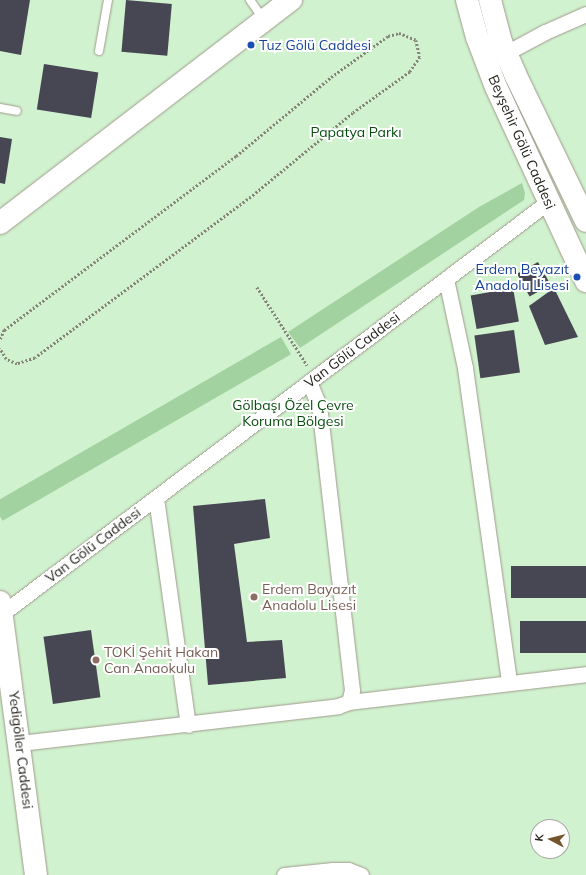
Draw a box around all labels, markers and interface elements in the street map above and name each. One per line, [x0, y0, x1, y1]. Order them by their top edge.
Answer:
place label: Tuz Gölü Caddesi [259, 37, 371, 53]
marker: Tuz Gölü Caddesi [246, 40, 256, 50]
street label: Beyşehir Gölü Caddesi [485, 72, 559, 212]
park label: Papatya Parkı [310, 124, 402, 140]
place label: Erdem Beyazıt Anadolu Lisesi [475, 261, 569, 294]
marker: Erdem Beyazıt Anadolu Lisesi [572, 272, 582, 282]
street label: Van Gölü Caddesi [301, 309, 403, 391]
park label: Gölbaşı Özel Çevre Koruma Bölgesi [232, 397, 354, 430]
street label: Van Gölü Caddesi [42, 504, 144, 586]
place label: Erdem Bayazıt Anadolu Lisesi [262, 581, 356, 614]
marker: Erdem Bayazıt Anadolu Lisesi [249, 592, 259, 602]
place label: TOKİ Şehit Hakan Can Anaokulu [104, 644, 218, 676]
marker: TOKİ Şehit Hakan Can Anaokulu [91, 655, 101, 665]
street label: Yedigöller Caddesi [5, 690, 37, 810]
north arrow [530, 819, 570, 859]
text: K [532, 833, 546, 842]

